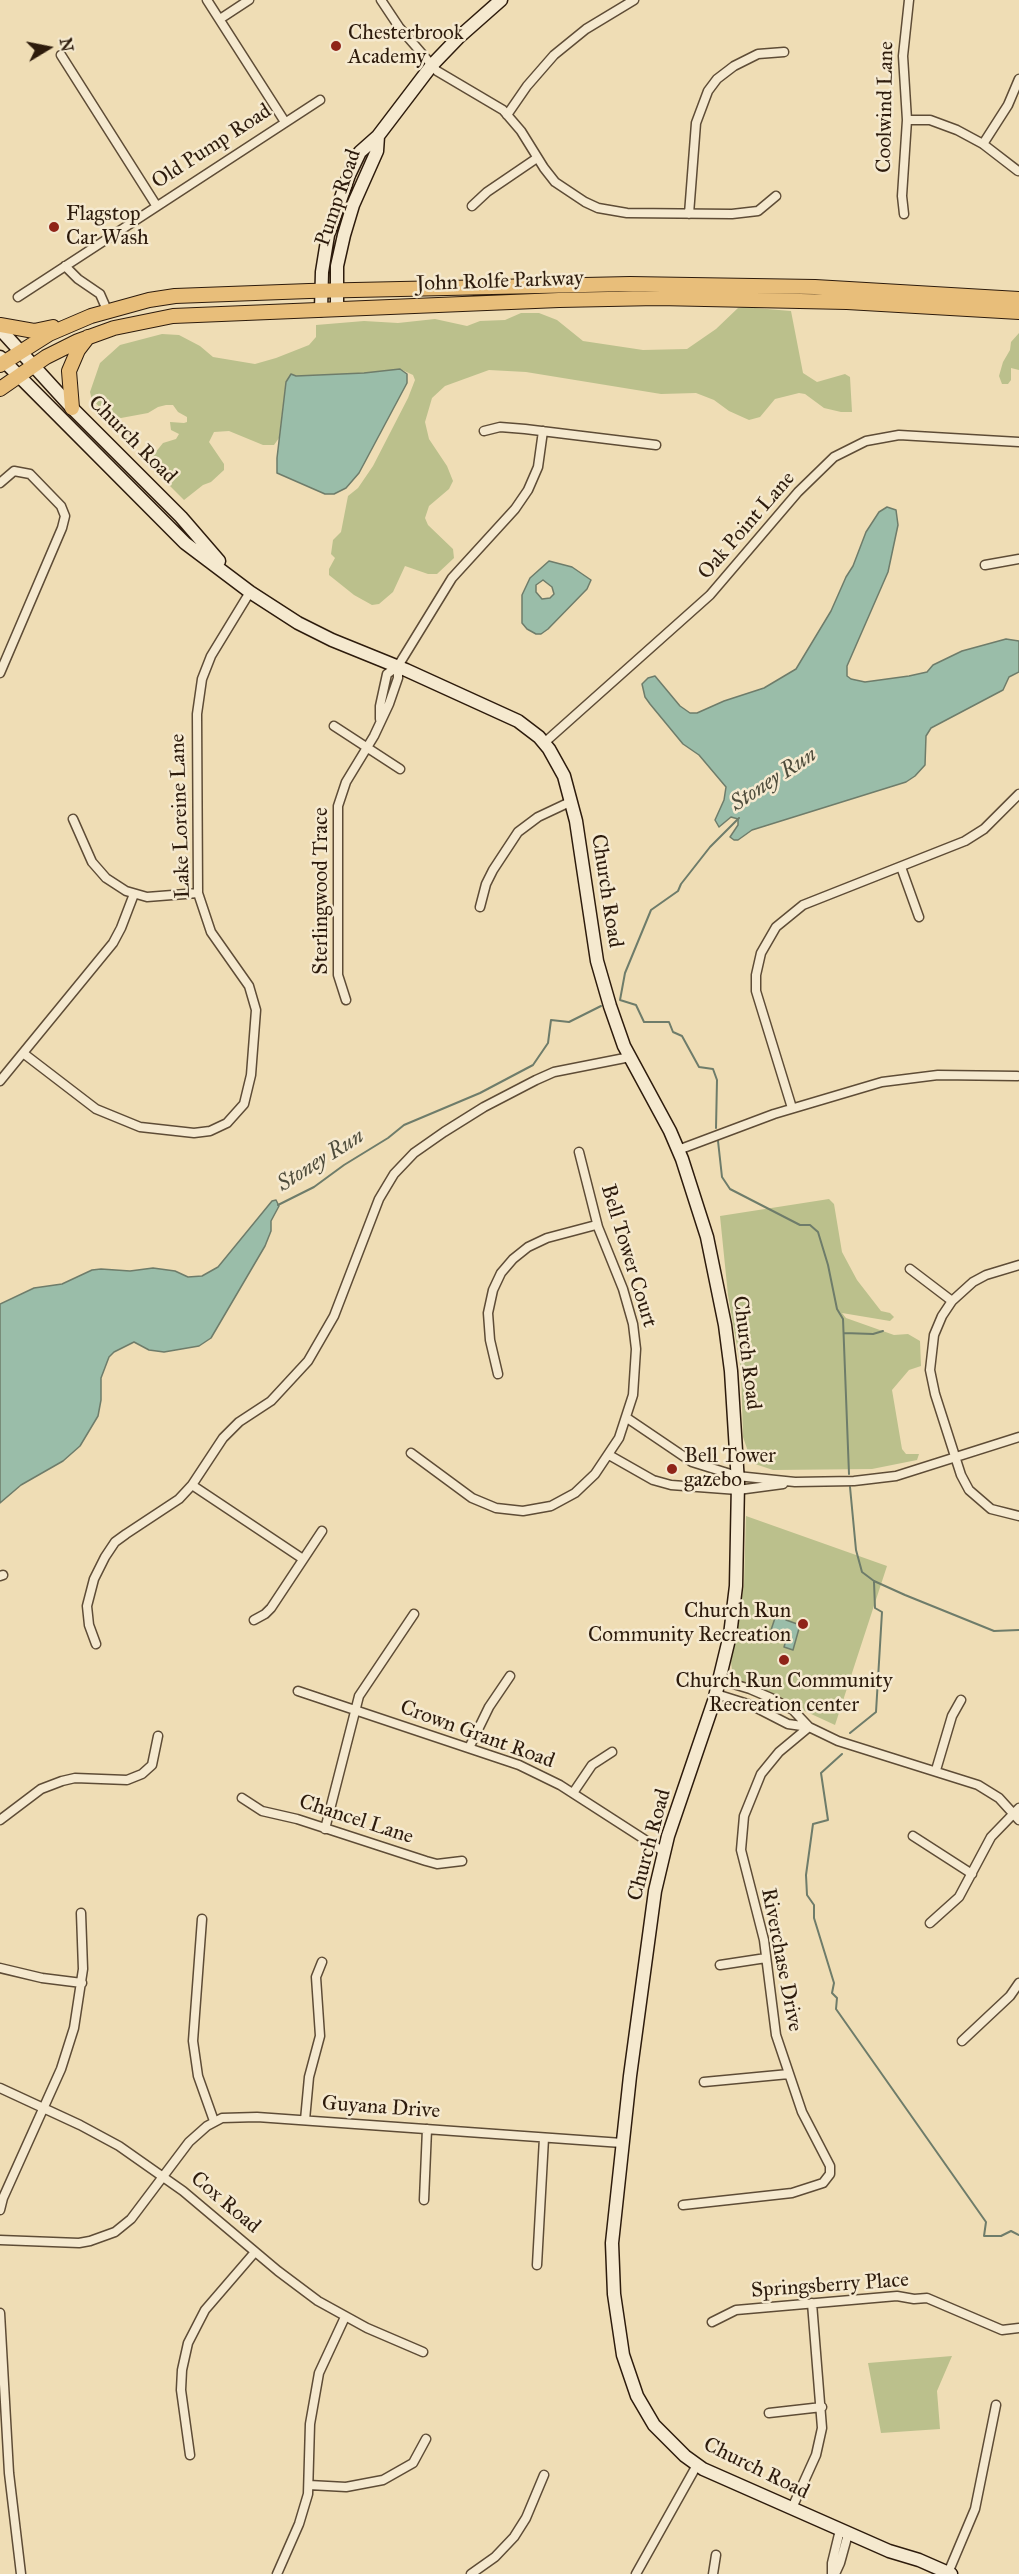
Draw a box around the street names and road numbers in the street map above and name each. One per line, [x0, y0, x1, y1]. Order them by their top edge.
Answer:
street label: Coolwind Lane [872, 41, 900, 173]
street label: Old Pump Road [148, 99, 276, 195]
street label: Pump Road [311, 146, 367, 250]
street label: John Rolfe Parkway [416, 266, 584, 298]
street label: Church Road [83, 391, 181, 489]
street label: Oak Point Lane [693, 467, 801, 585]
street label: Lake Loreine Lane [166, 733, 196, 899]
street label: Sterlingwood Trace [309, 807, 335, 975]
street label: Church Road [585, 832, 627, 950]
street label: Bell Tower Court [594, 1182, 662, 1330]
street label: Church Road [727, 1295, 765, 1411]
street label: Crown Grant Road [396, 1695, 558, 1775]
street label: Church Road [623, 1786, 677, 1904]
street label: Chancel Lane [296, 1790, 416, 1850]
street label: Riverchase Drive [755, 1886, 807, 2034]
street label: Guyana Drive [321, 2091, 441, 2125]
street label: Cox Road [185, 2167, 265, 2239]
street label: Springsberry Place [750, 2268, 910, 2304]
street label: Church Road [699, 2433, 813, 2505]

